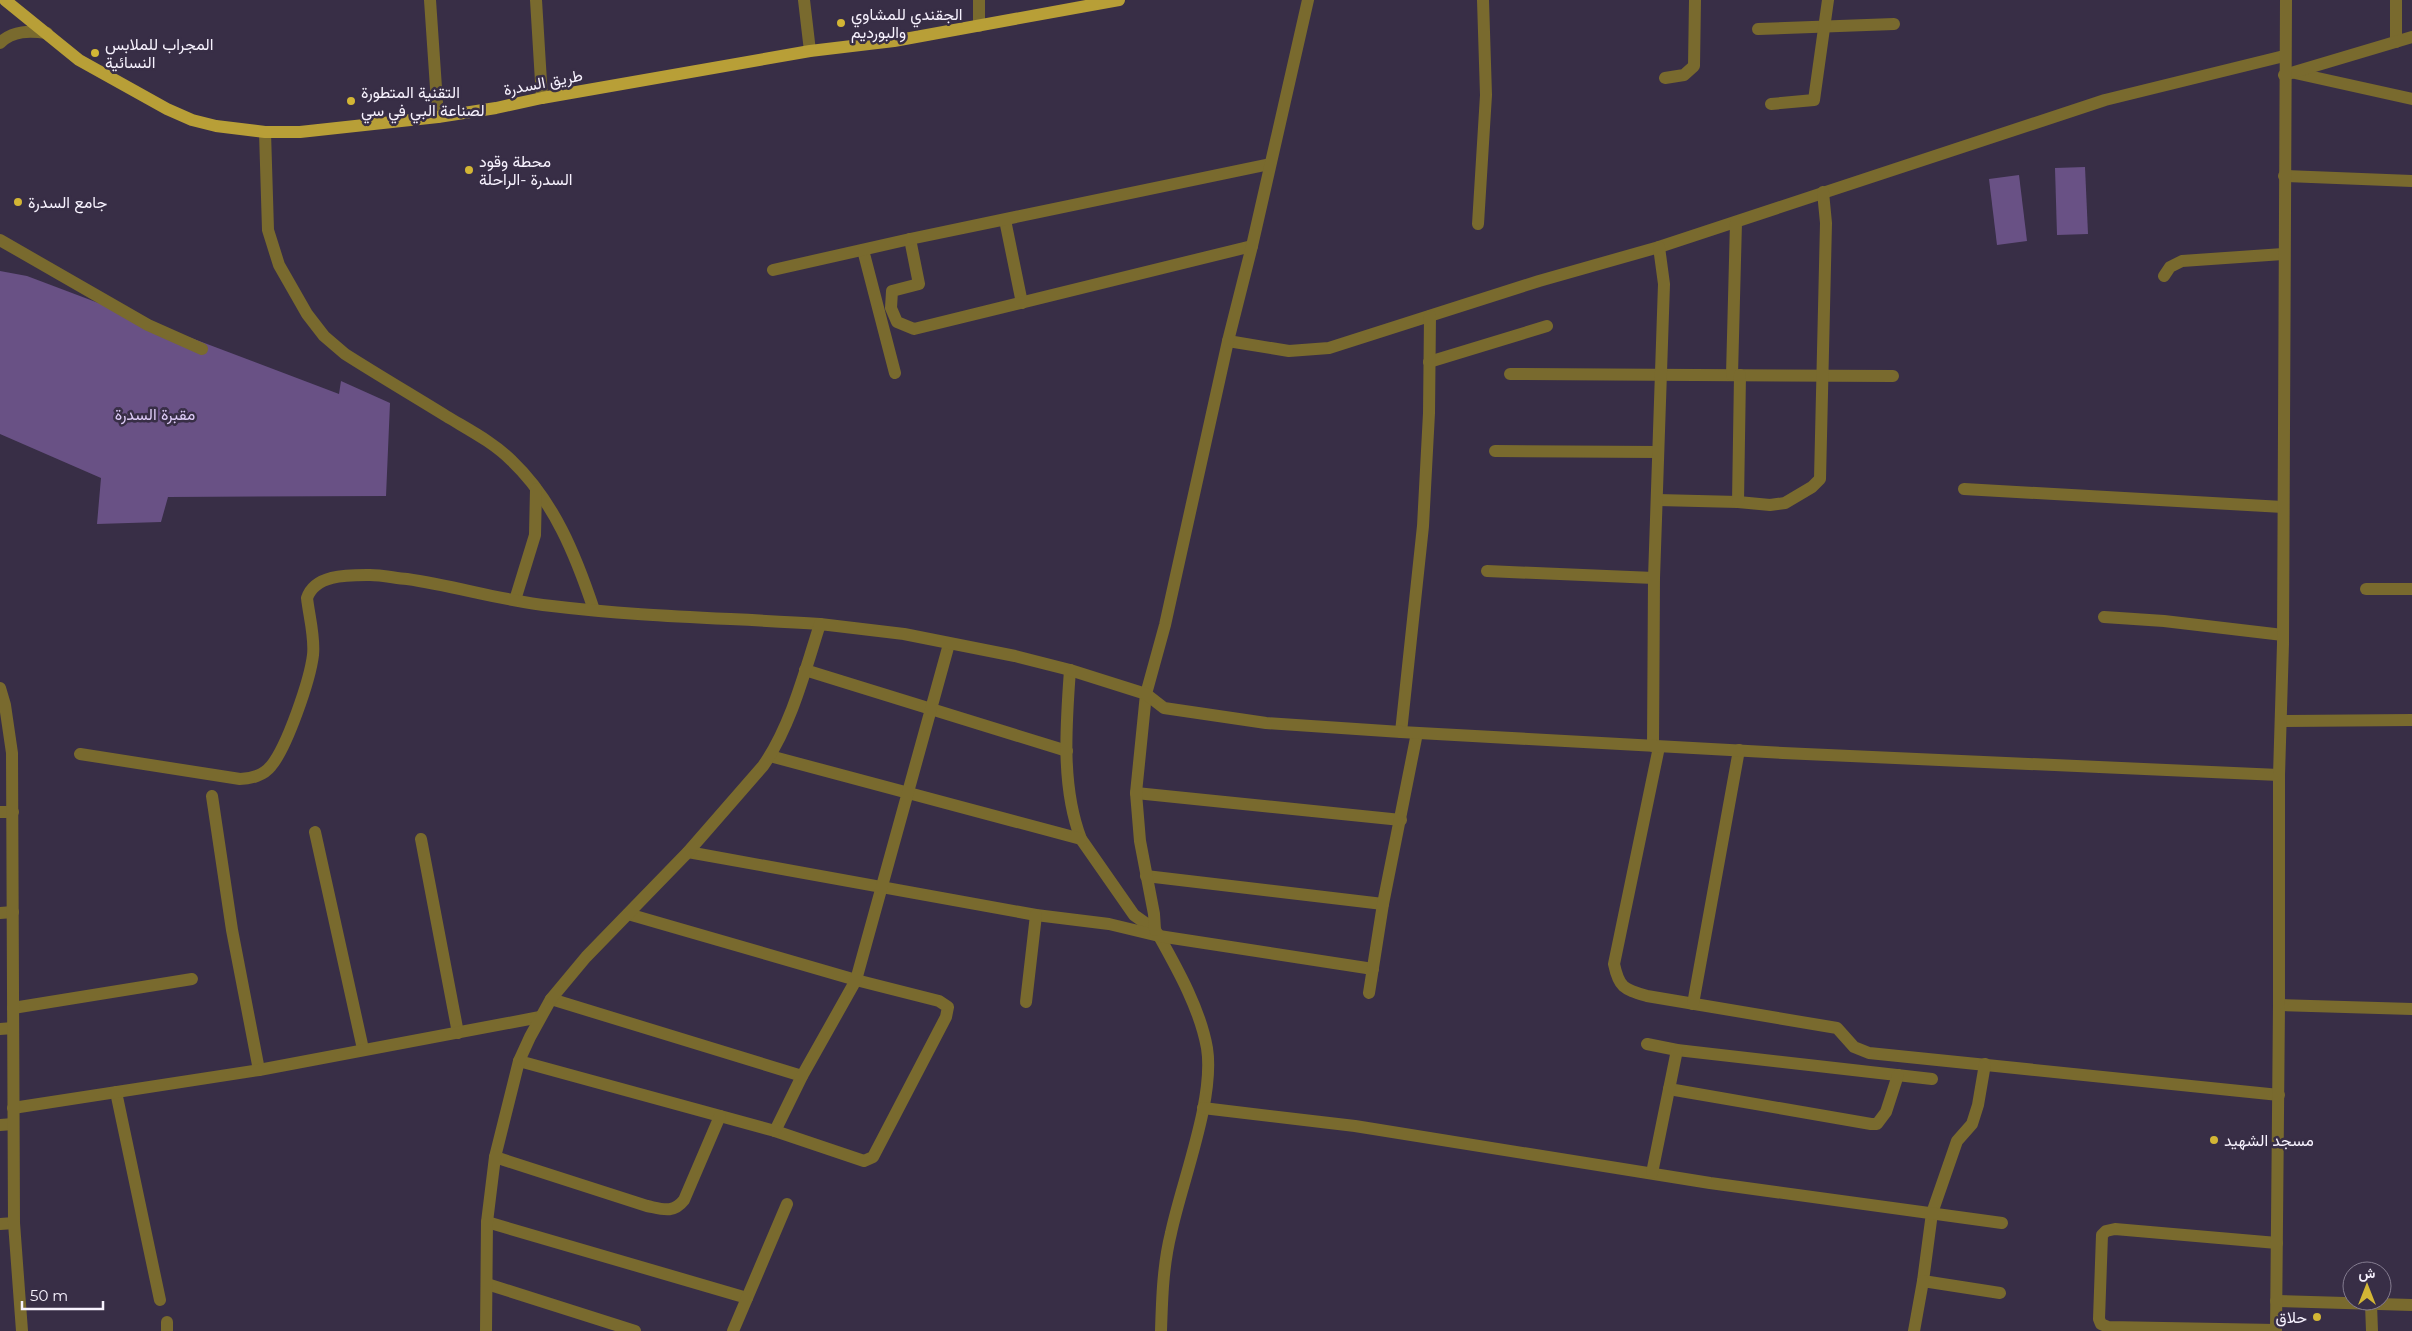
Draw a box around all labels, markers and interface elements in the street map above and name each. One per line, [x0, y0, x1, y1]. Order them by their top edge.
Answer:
place label: الجقندي للمشاوي والبورديم [851, 5, 963, 43]
marker: الجقندي للمشاوي والبورديم [835, 17, 847, 29]
place label: المجراب للملابس النسائية [105, 35, 213, 72]
marker: المجراب للملابس النسائية [89, 47, 101, 59]
street label: طريق السدرة [502, 66, 584, 100]
place label: التقنية المتطورة لصناعة البي في سي [361, 83, 485, 124]
marker: التقنية المتطورة لصناعة البي في سي [345, 95, 357, 107]
place label: محطة وقود السدرة -الراحلة [479, 152, 573, 190]
marker: محطة وقود السدرة -الراحلة [463, 164, 475, 176]
place label: جامع السدرة [28, 193, 108, 214]
marker: جامع السدرة [12, 196, 24, 208]
park label: مقبرة السدرة [115, 405, 195, 425]
place label: مسجد الشهيد [2224, 1131, 2314, 1151]
marker: مسجد الشهيد [2208, 1134, 2220, 1146]
north arrow [2342, 1261, 2392, 1311]
text: ش [2359, 1264, 2376, 1282]
scale bar [22, 1278, 104, 1310]
text: 50 m [30, 1286, 68, 1305]
place label: حلاق [2276, 1308, 2307, 1327]
marker: حلاق [2311, 1311, 2323, 1323]

